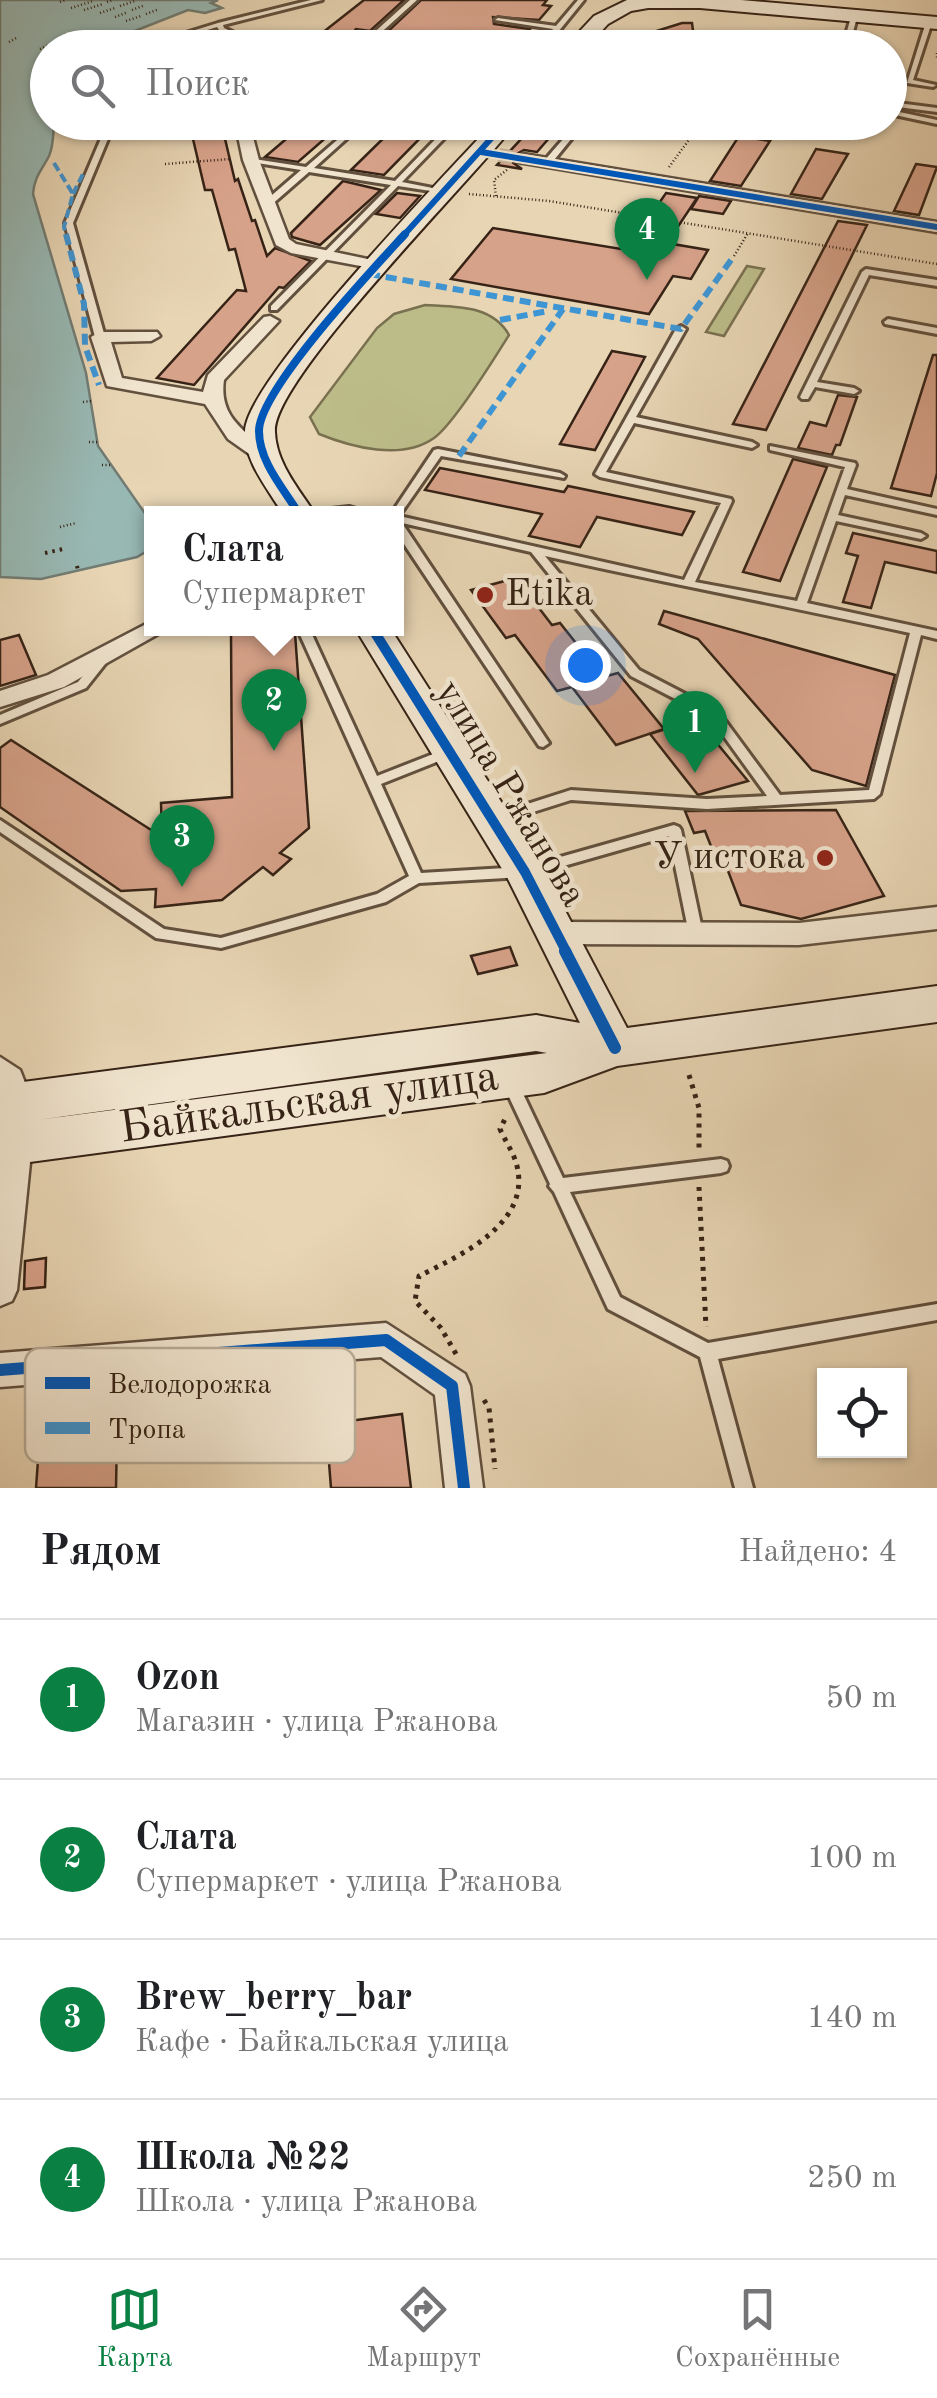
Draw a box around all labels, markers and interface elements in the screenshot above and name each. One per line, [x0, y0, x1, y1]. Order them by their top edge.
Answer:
search box [30, 30, 907, 140]
icon: search [65, 58, 120, 113]
text: Поиск [145, 66, 250, 104]
pin: 4 [614, 198, 680, 280]
popup [144, 506, 404, 636]
text: Слата [182, 532, 284, 570]
place label: Etika [505, 576, 594, 614]
text: Супермаркет [182, 579, 366, 611]
marker: Etika [474, 584, 496, 606]
your location [560, 640, 611, 691]
pin: 2 [242, 668, 306, 751]
street label: улица Ржанова [428, 674, 592, 914]
pin: 1 [662, 690, 728, 773]
pin: 3 [150, 804, 214, 887]
place label: У истока [653, 839, 805, 877]
marker: У истока [814, 847, 836, 869]
street label: Байкальская улица [117, 1055, 501, 1153]
legend [25, 1348, 355, 1463]
map controls [817, 1368, 907, 1458]
button: locate [817, 1368, 907, 1458]
text: Велодорожка [108, 1372, 272, 1400]
text: Тропа [108, 1417, 186, 1445]
text: Рядом [40, 1532, 162, 1574]
text: Найдено: 4 [738, 1537, 897, 1569]
text: Ozon [135, 1660, 220, 1698]
text: 1 [63, 1683, 82, 1715]
text: 50 m [826, 1683, 897, 1715]
text: Магазин · улица Ржанова [135, 1707, 498, 1739]
text: Слата [135, 1820, 237, 1858]
text: 2 [63, 1843, 82, 1875]
text: 100 m [807, 1843, 897, 1875]
text: Супермаркет · улица Ржанова [135, 1867, 562, 1899]
text: Brew_berry_bar [135, 1980, 412, 2018]
text: 3 [63, 2003, 82, 2035]
text: 140 m [807, 2003, 897, 2035]
text: Кафе · Байкальская улица [135, 2027, 509, 2059]
text: Школа №22 [135, 2140, 351, 2178]
text: 4 [63, 2163, 82, 2195]
text: 250 m [807, 2163, 897, 2195]
text: Школа · улица Ржанова [135, 2187, 477, 2219]
tab: Карта [97, 2282, 173, 2377]
tab: Маршрут [366, 2282, 481, 2377]
tab: Сохранённые [675, 2282, 840, 2377]

